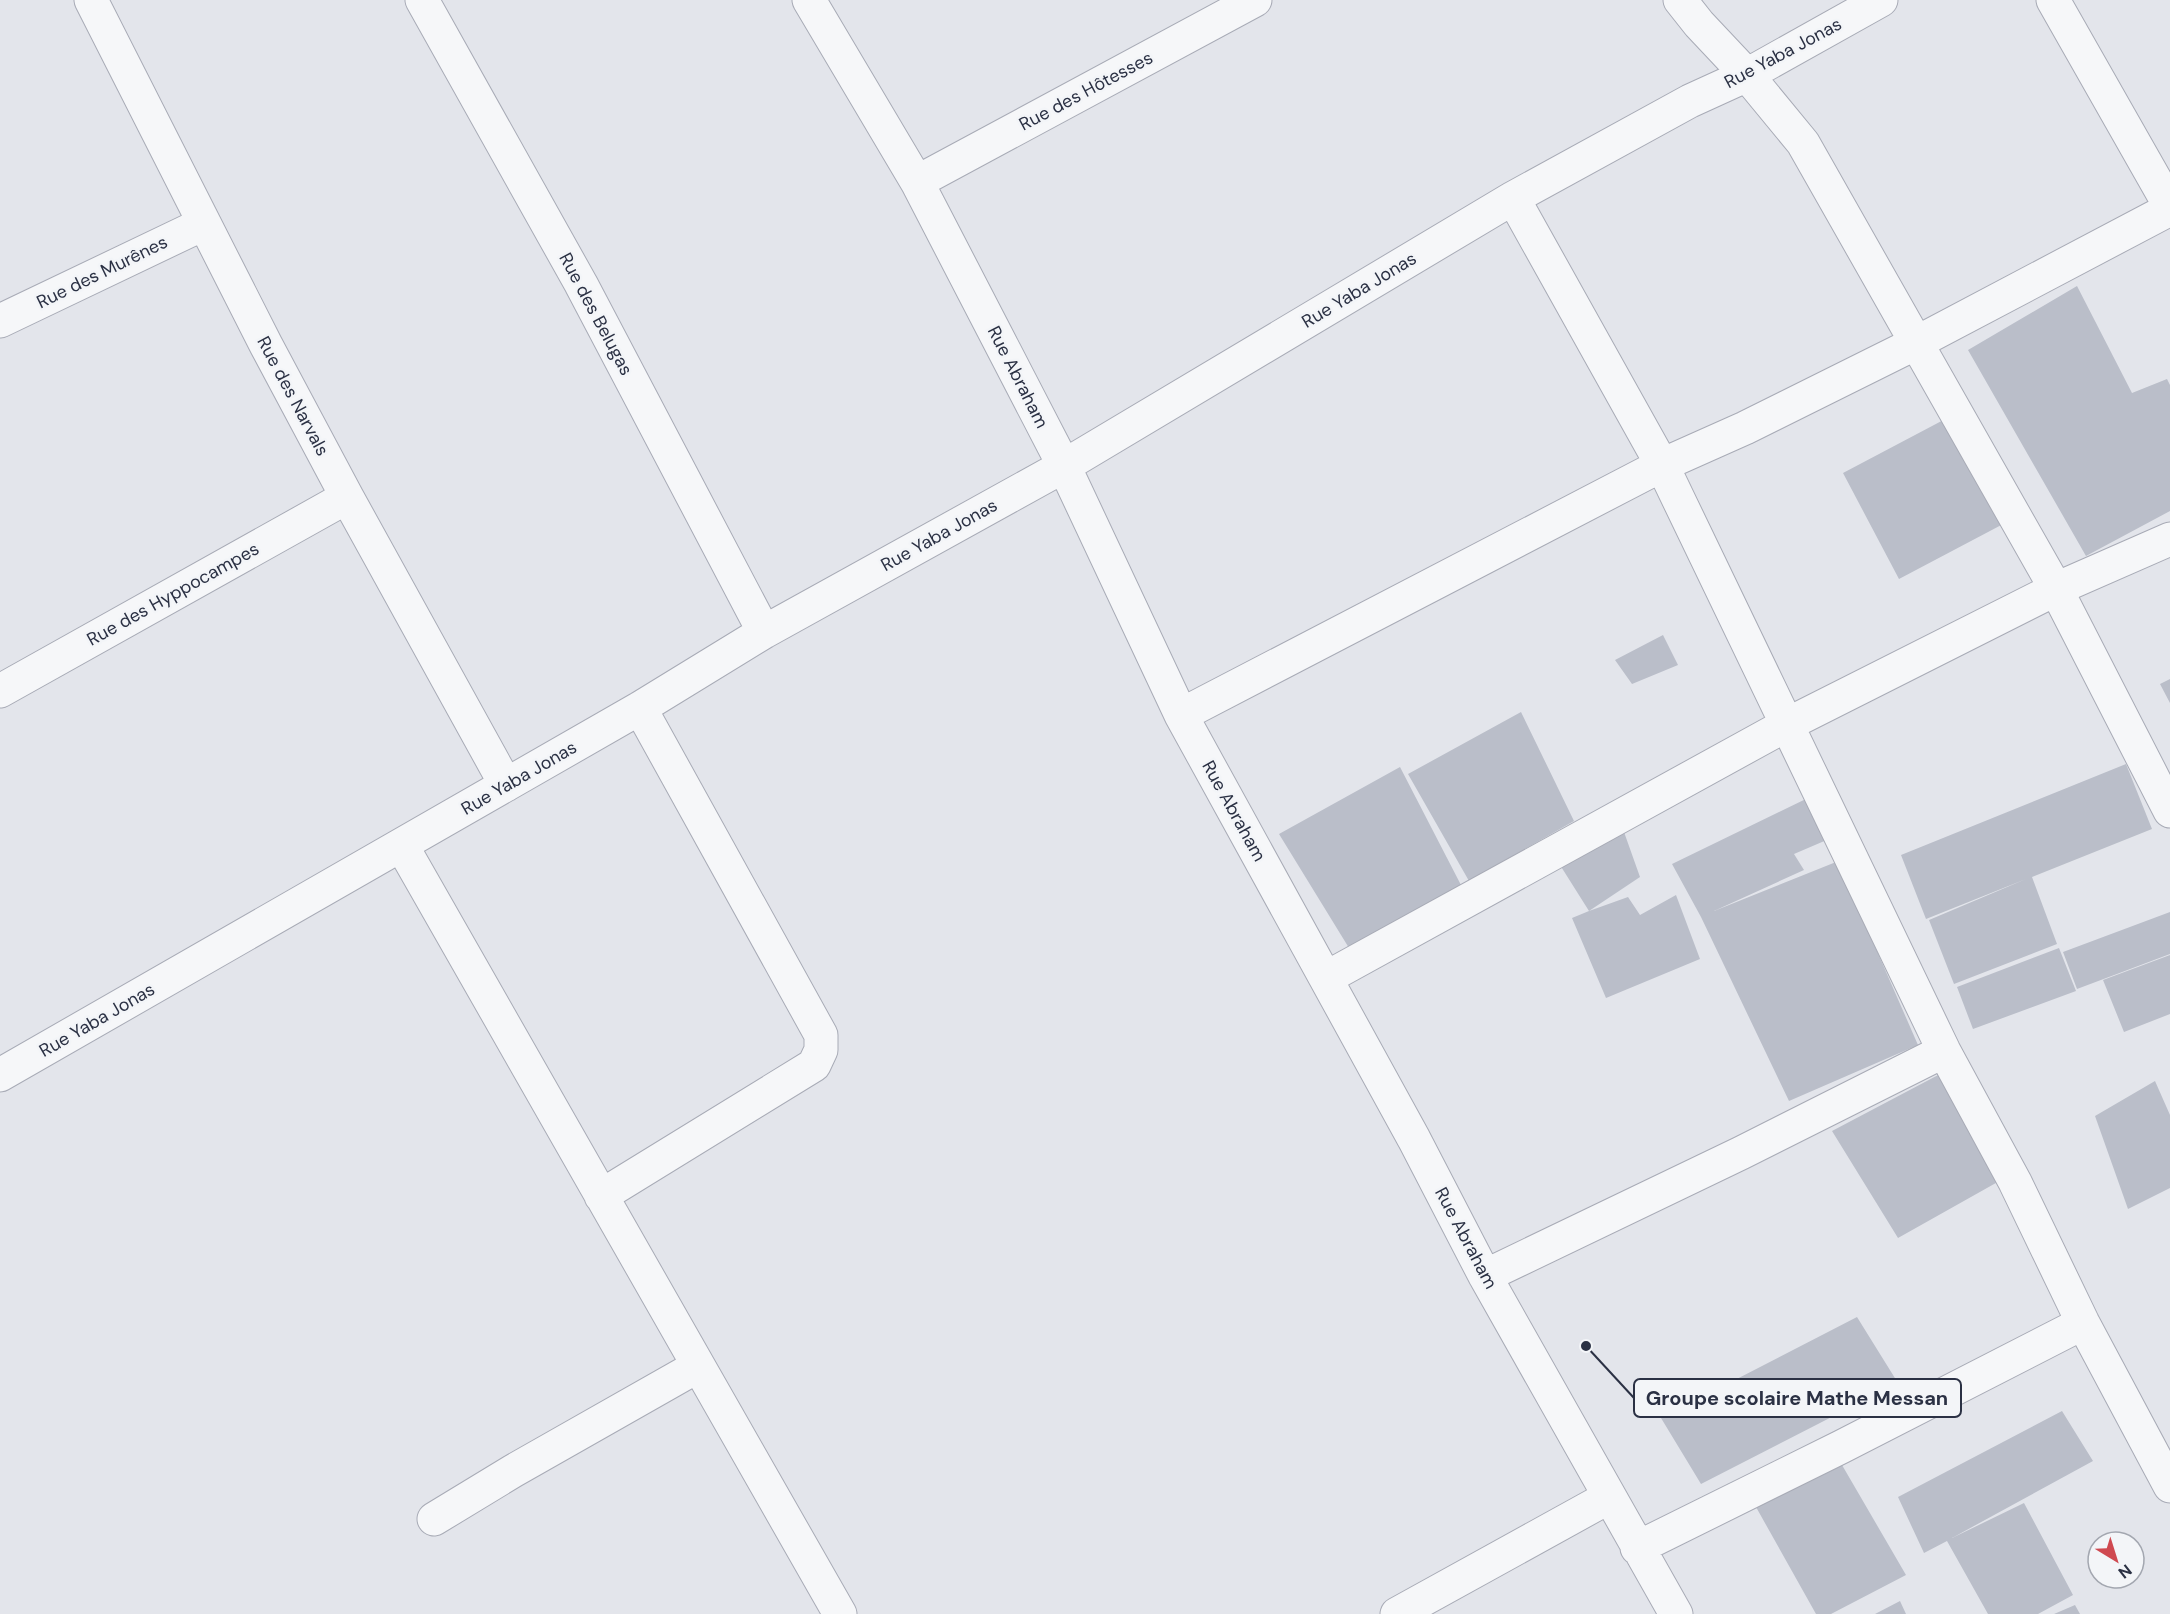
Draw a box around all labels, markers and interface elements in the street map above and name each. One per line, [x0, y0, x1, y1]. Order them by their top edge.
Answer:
street label: Rue Yaba Jonas [1720, 12, 1846, 94]
street label: Rue des Hôtesses [1015, 46, 1157, 136]
street label: Rue des Murênes [33, 230, 171, 314]
street label: Rue Yaba Jonas [1297, 246, 1421, 334]
street label: Rue des Belugas [554, 248, 638, 380]
street label: Rue Abraham [982, 322, 1054, 432]
street label: Rue des Narvals [251, 332, 335, 460]
street label: Rue Yaba Jonas [876, 493, 1002, 577]
street label: Rue des Hyppocampes [83, 537, 263, 651]
street label: Rue Yaba Jonas [457, 735, 581, 821]
street label: Rue Abraham [1196, 756, 1272, 866]
street label: Rue Yaba Jonas [35, 977, 159, 1063]
street label: Rue Abraham [1429, 1183, 1503, 1293]
callout: Groupe scolaire Mathe Messan [1634, 1379, 1961, 1417]
text: Groupe scolaire Mathe Messan [1646, 1385, 1948, 1411]
north arrow [2086, 1530, 2146, 1590]
text: N [2114, 1560, 2136, 1583]

